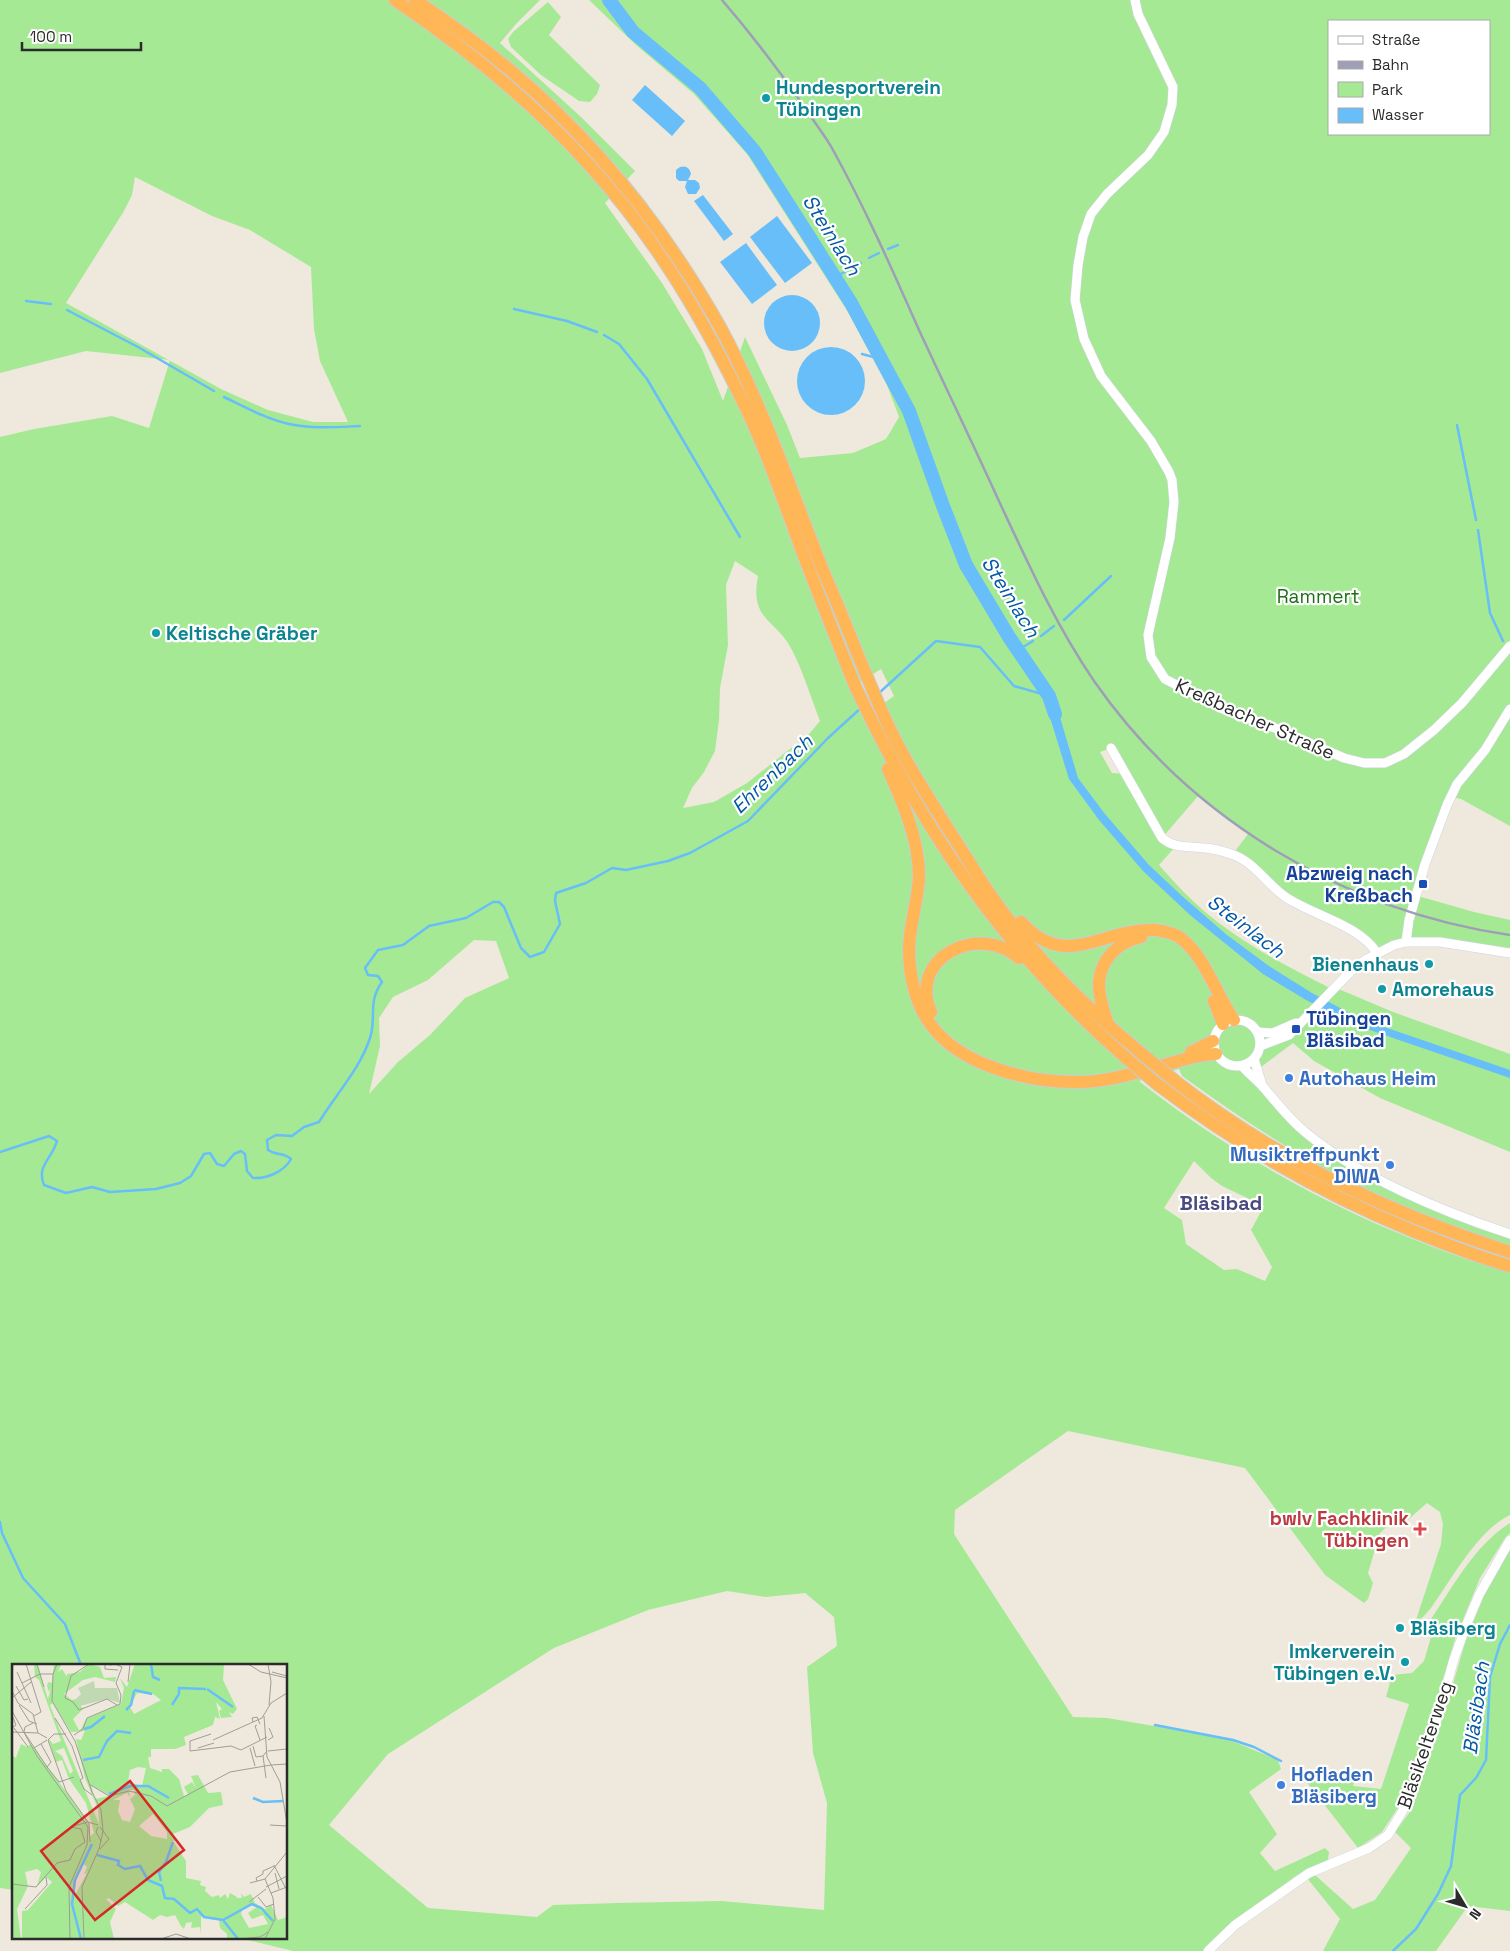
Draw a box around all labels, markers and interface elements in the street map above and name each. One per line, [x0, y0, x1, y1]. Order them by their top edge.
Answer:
scale bar [22, 20, 141, 52]
legend [1328, 20, 1490, 135]
text: 100 m [30, 27, 72, 46]
text: Straße [1372, 30, 1421, 49]
text: Bahn [1372, 55, 1409, 74]
place label: Hundesportverein Tübingen [776, 75, 941, 122]
text: Park [1372, 80, 1403, 99]
marker: Hundesportverein Tübingen [760, 92, 772, 104]
text: Wasser [1372, 105, 1424, 124]
water label: Steinlach [797, 190, 867, 281]
water label: Steinlach [976, 552, 1046, 643]
park label: Rammert [1277, 584, 1359, 609]
place label: Keltische Gräber [166, 621, 317, 646]
marker: Keltische Gräber [150, 627, 162, 639]
street label: Kreßbacher Straße [1171, 673, 1339, 765]
water label: Ehrenbach [726, 728, 819, 819]
place label: Abzweig nach Kreßbach [1286, 861, 1413, 908]
marker: Abzweig nach Kreßbach [1417, 878, 1429, 890]
water label: Steinlach [1202, 888, 1291, 964]
place label: Bienenhaus [1312, 952, 1419, 977]
marker: Bienenhaus [1423, 958, 1435, 970]
place label: Amorehaus [1392, 977, 1494, 1002]
marker: Amorehaus [1376, 983, 1388, 995]
place label: Tübingen Bläsibad [1306, 1006, 1391, 1053]
marker: Tübingen Bläsibad [1290, 1023, 1302, 1035]
place label: Autohaus Heim [1299, 1066, 1436, 1091]
marker: Autohaus Heim [1283, 1072, 1295, 1084]
place label: Musiktreffpunkt DIWA [1230, 1142, 1380, 1189]
marker: Musiktreffpunkt DIWA [1384, 1159, 1396, 1171]
district label: Bläsibad [1180, 1190, 1262, 1216]
place label: bwlv Fachklinik Tübingen [1270, 1506, 1409, 1553]
marker: bwlv Fachklinik Tübingen [1413, 1522, 1427, 1536]
place label: Bläsiberg [1410, 1616, 1496, 1641]
marker: Bläsiberg [1394, 1622, 1406, 1634]
place label: Imkerverein Tübingen e.V. [1274, 1639, 1395, 1686]
marker: Imkerverein Tübingen e.V. [1399, 1656, 1411, 1668]
water label: Bläsibach [1457, 1659, 1495, 1756]
inset map [12, 1664, 288, 1938]
street label: Bläsikelterweg [1391, 1678, 1459, 1812]
place label: Hofladen Bläsiberg [1291, 1762, 1377, 1809]
marker: Hofladen Bläsiberg [1275, 1779, 1287, 1791]
north arrow [1440, 1881, 1490, 1931]
text: N [1465, 1905, 1485, 1923]

